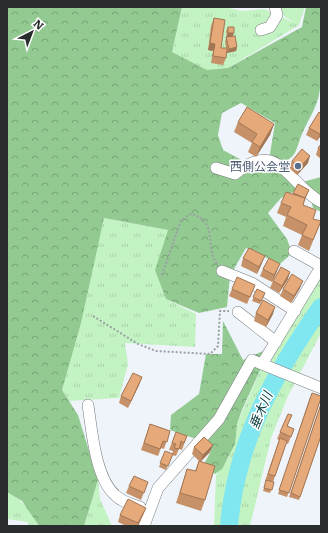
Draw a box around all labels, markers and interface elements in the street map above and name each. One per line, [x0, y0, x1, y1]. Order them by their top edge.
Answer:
north arrow [12, 12, 52, 52]
text: N [31, 15, 48, 33]
place label: 西側公会堂 [230, 157, 290, 175]
marker: 西側公会堂 [293, 161, 303, 171]
water label: 垂木川 [244, 387, 277, 432]

